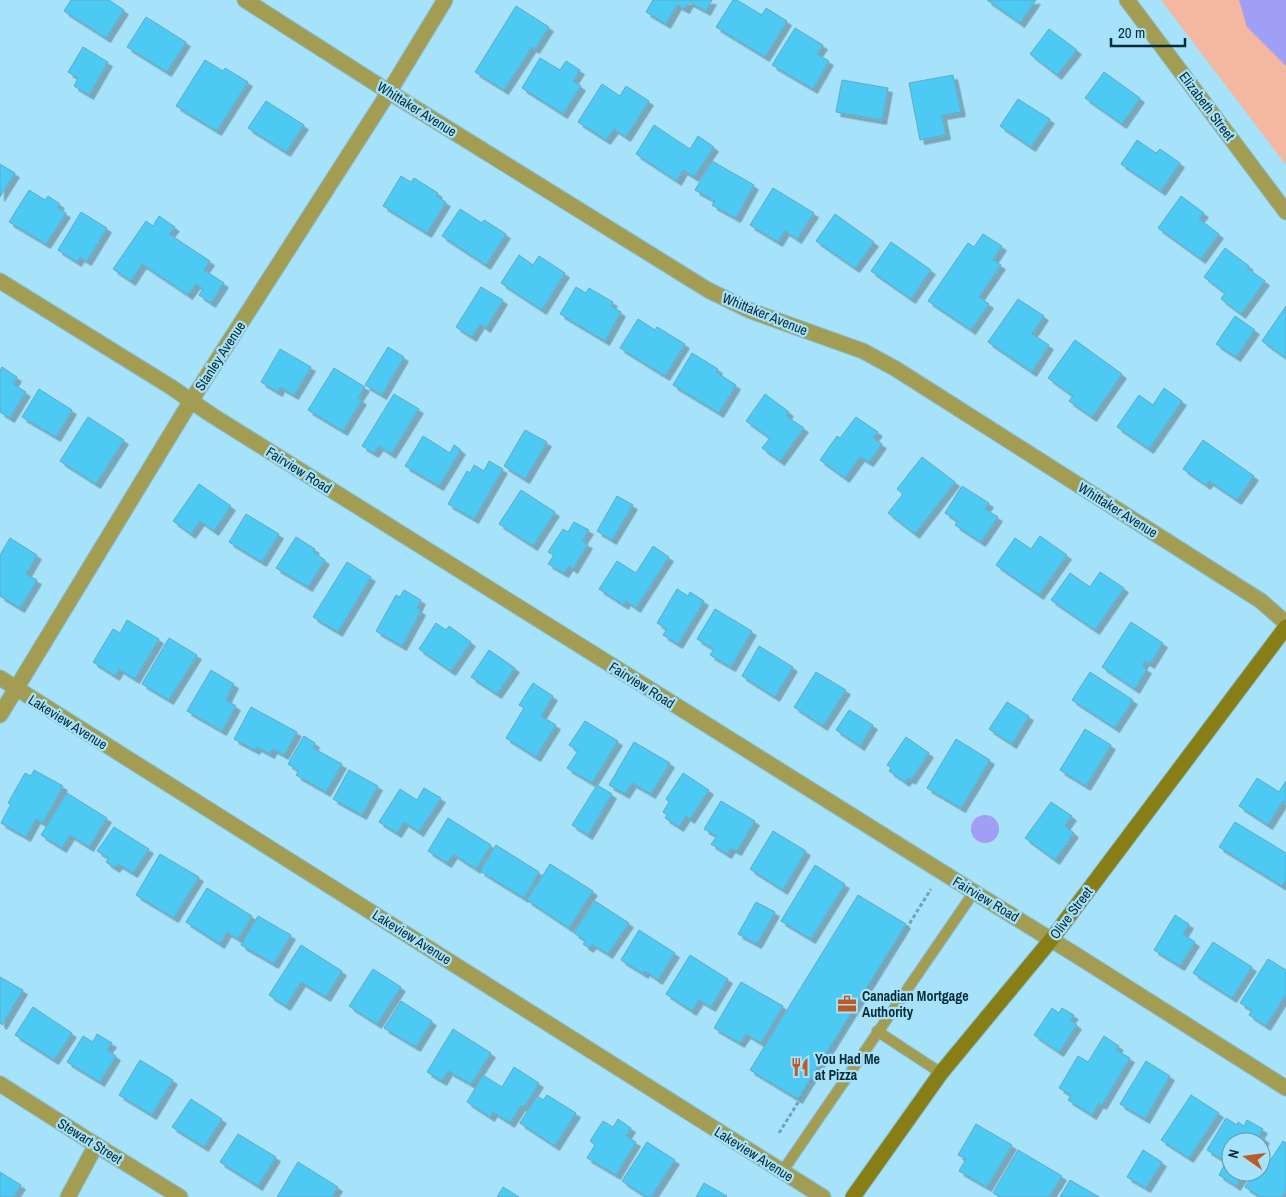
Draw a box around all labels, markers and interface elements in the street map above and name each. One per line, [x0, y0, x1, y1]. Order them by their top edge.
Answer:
scale bar [1111, 15, 1185, 47]
text: 20 m [1118, 22, 1145, 43]
street label: Elizabeth Street [1175, 68, 1239, 144]
street label: Whittaker Avenue [374, 77, 460, 141]
street label: Whittaker Avenue [720, 289, 810, 339]
street label: Stanley Avenue [191, 318, 249, 394]
street label: Fairview Road [263, 443, 335, 497]
street label: Whittaker Avenue [1075, 478, 1161, 542]
street label: Fairview Road [606, 658, 678, 712]
street label: Lakeview Avenue [25, 691, 111, 753]
street label: Fairview Road [950, 872, 1022, 926]
street label: Olive Street [1046, 883, 1096, 943]
street label: Lakeview Avenue [369, 906, 455, 968]
place label: Canadian Mortgage Authority [862, 987, 969, 1021]
office icon: Canadian Mortgage Authority [836, 993, 858, 1015]
place label: You Had Me at Pizza [815, 1050, 880, 1084]
restaurant icon: You Had Me at Pizza [789, 1056, 811, 1078]
street label: Stewart Street [54, 1114, 126, 1168]
street label: Lakeview Avenue [711, 1123, 797, 1185]
north arrow [1221, 1132, 1271, 1182]
text: N [1224, 1148, 1243, 1160]

